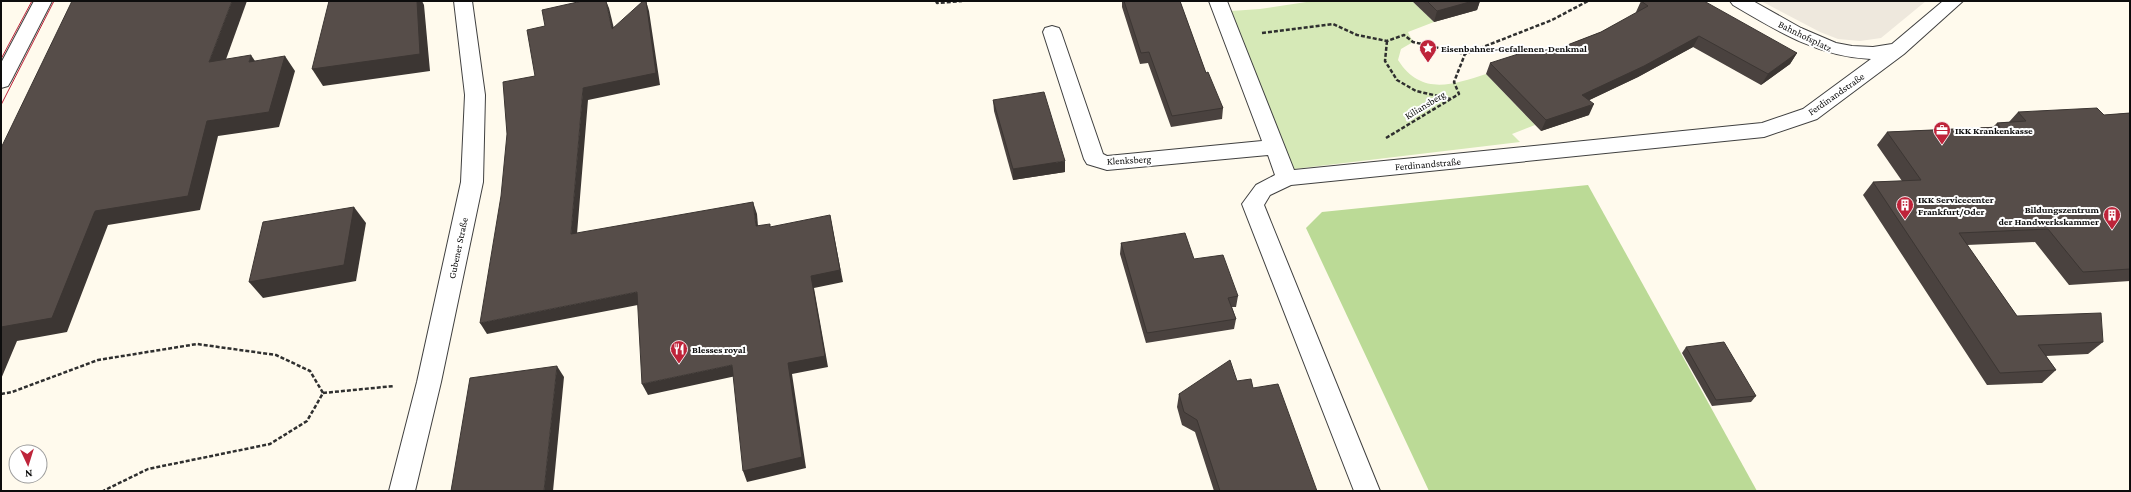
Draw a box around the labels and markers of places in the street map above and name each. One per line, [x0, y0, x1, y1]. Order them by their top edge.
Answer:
place icon: Eisenbahner-Gefallenen-Denkmal [1418, 38, 1438, 63]
place label: Eisenbahner-Gefallenen-Denkmal [1441, 43, 1587, 54]
office icon: IKK Krankenkasse [1932, 120, 1952, 145]
place label: IKK Krankenkasse [1955, 125, 2033, 136]
place label: IKK Servicecenter Frankfurt/Oder [1918, 194, 1994, 217]
building icon: IKK Servicecenter Frankfurt/Oder [1895, 195, 1915, 220]
place label: Bildungszentrum der Handwerkskammer [1998, 204, 2100, 227]
building icon: Bildungszentrum der Handwerkskammer [2102, 205, 2122, 230]
restaurant icon: Blesses royal [669, 339, 689, 364]
place label: Blesses royal [692, 344, 746, 355]

